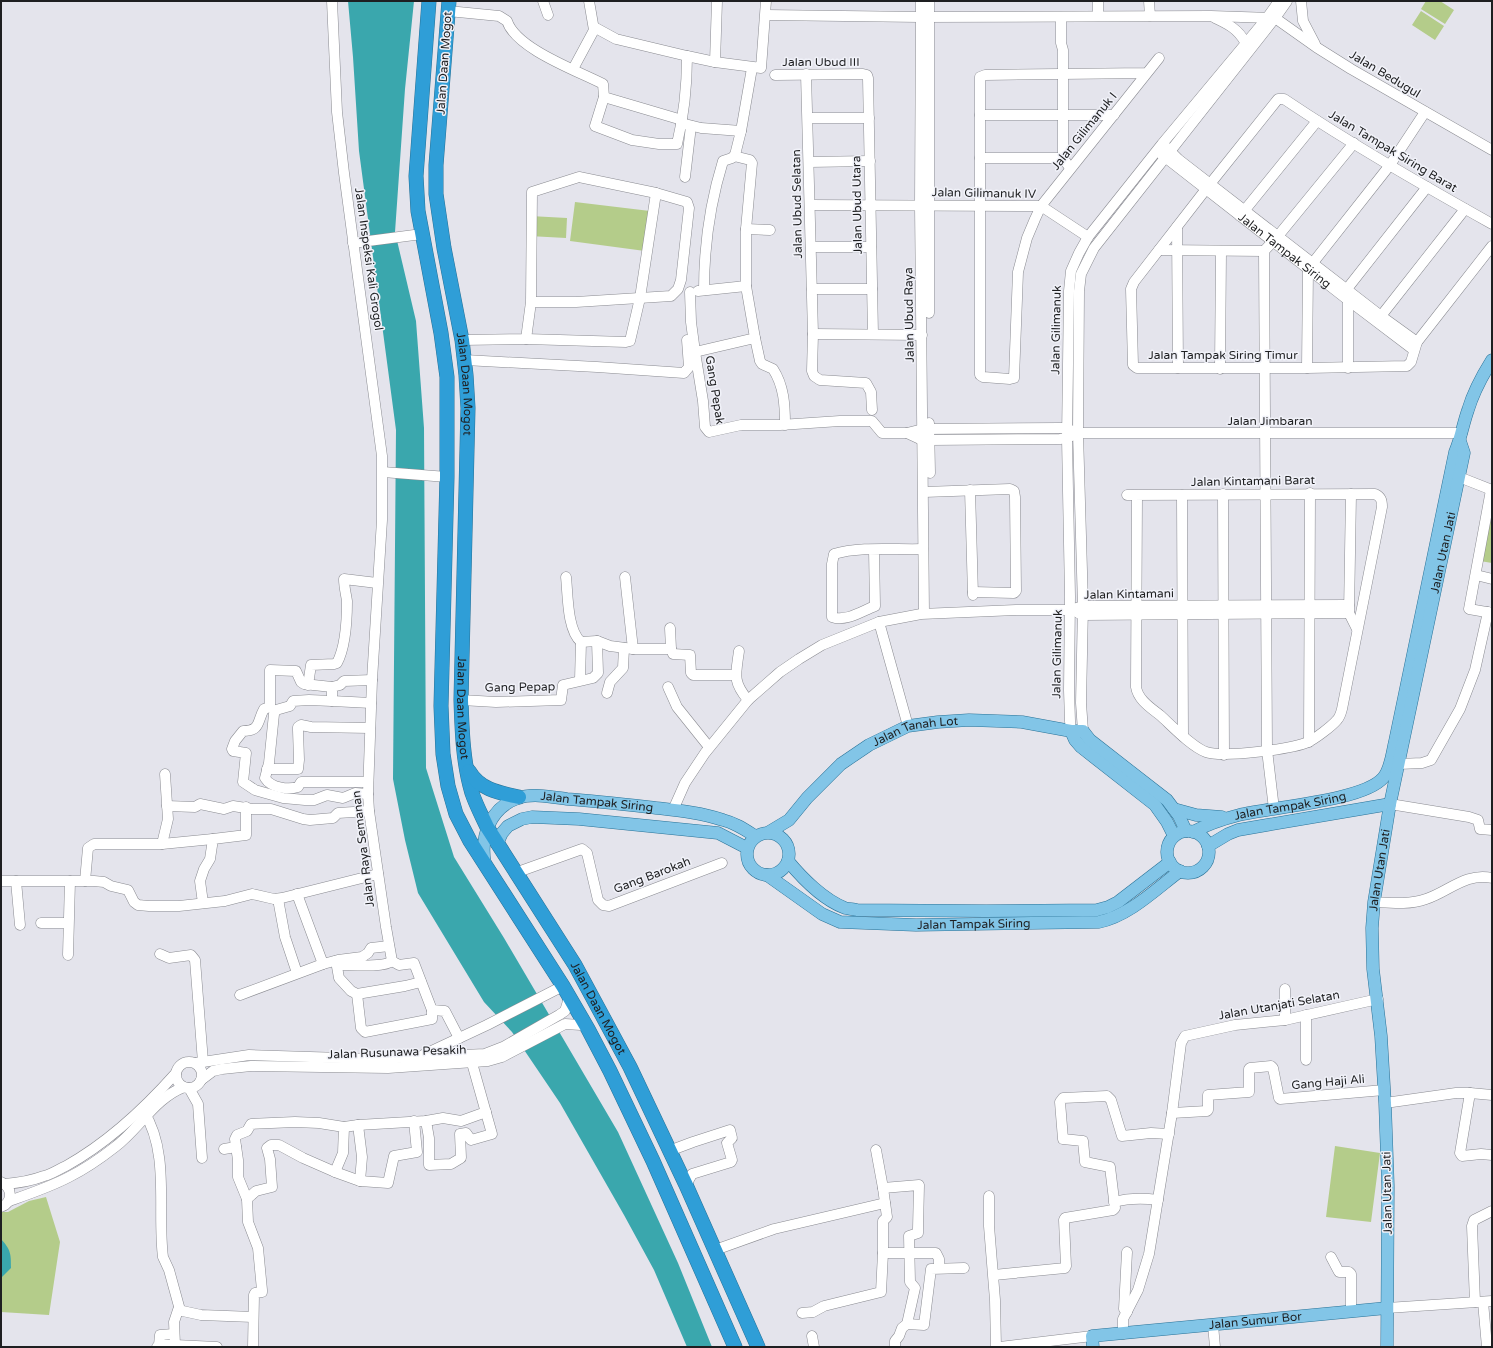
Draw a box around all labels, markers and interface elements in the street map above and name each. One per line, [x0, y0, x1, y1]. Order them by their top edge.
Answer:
street label: Jalan Daan Mogot [433, 11, 455, 115]
street label: Jalan Bedugul [1347, 47, 1423, 101]
street label: Jalan Ubud III [782, 55, 860, 69]
street label: Jalan Gilimanuk I [1048, 89, 1120, 173]
street label: Jalan Tampak Siring Barat [1326, 107, 1460, 195]
street label: Jalan Ubud Selatan [789, 149, 805, 259]
street label: Jalan Ubud Utara [849, 156, 865, 254]
street label: Jalan Gilimanuk IV [932, 185, 1037, 201]
street label: Jalan Inspeksi Kali Grogol [352, 187, 386, 331]
street label: Jalan Tampak Siring [1236, 210, 1334, 291]
street label: Jalan Ubud Raya [901, 267, 917, 363]
street label: Jalan Gilimanuk [1048, 285, 1064, 375]
street label: Jalan Daan Mogot [454, 331, 475, 436]
street label: Jalan Tampak Siring Timur [1148, 348, 1298, 362]
street label: Gang Pepak [703, 355, 727, 426]
street label: Jalan Jimbaran [1227, 414, 1313, 428]
street label: Jalan Kintamani Barat [1191, 473, 1316, 489]
street label: Jalan Utan Jati [1428, 510, 1458, 595]
street label: Jalan Kintamani [1084, 586, 1174, 602]
street label: Jalan Gilimanuk [1049, 609, 1065, 699]
street label: Jalan Daan Mogot [454, 656, 472, 761]
street label: Gang Pepap [485, 679, 555, 695]
street label: Jalan Tanah Lot [870, 714, 959, 749]
street label: Jalan Tampak Siring [540, 789, 654, 815]
street label: Jalan Tampak Siring [1232, 789, 1348, 823]
street label: Jalan Raya Semanan [349, 790, 377, 908]
street label: Jalan Utan Jati [1366, 828, 1393, 912]
street label: Gang Barokah [612, 854, 692, 896]
street label: Jalan Tampak Siring [917, 916, 1031, 932]
street label: Jalan Daan Mogot [568, 959, 629, 1057]
street label: Jalan Utanjati Selatan [1217, 987, 1341, 1023]
street label: Jalan Rusunawa Pesakih [327, 1043, 467, 1061]
street label: Gang Haji Ali [1291, 1072, 1365, 1092]
street label: Jalan Utan Jati [1379, 1151, 1395, 1235]
street label: Jalan Sumur Bor [1208, 1309, 1303, 1332]

